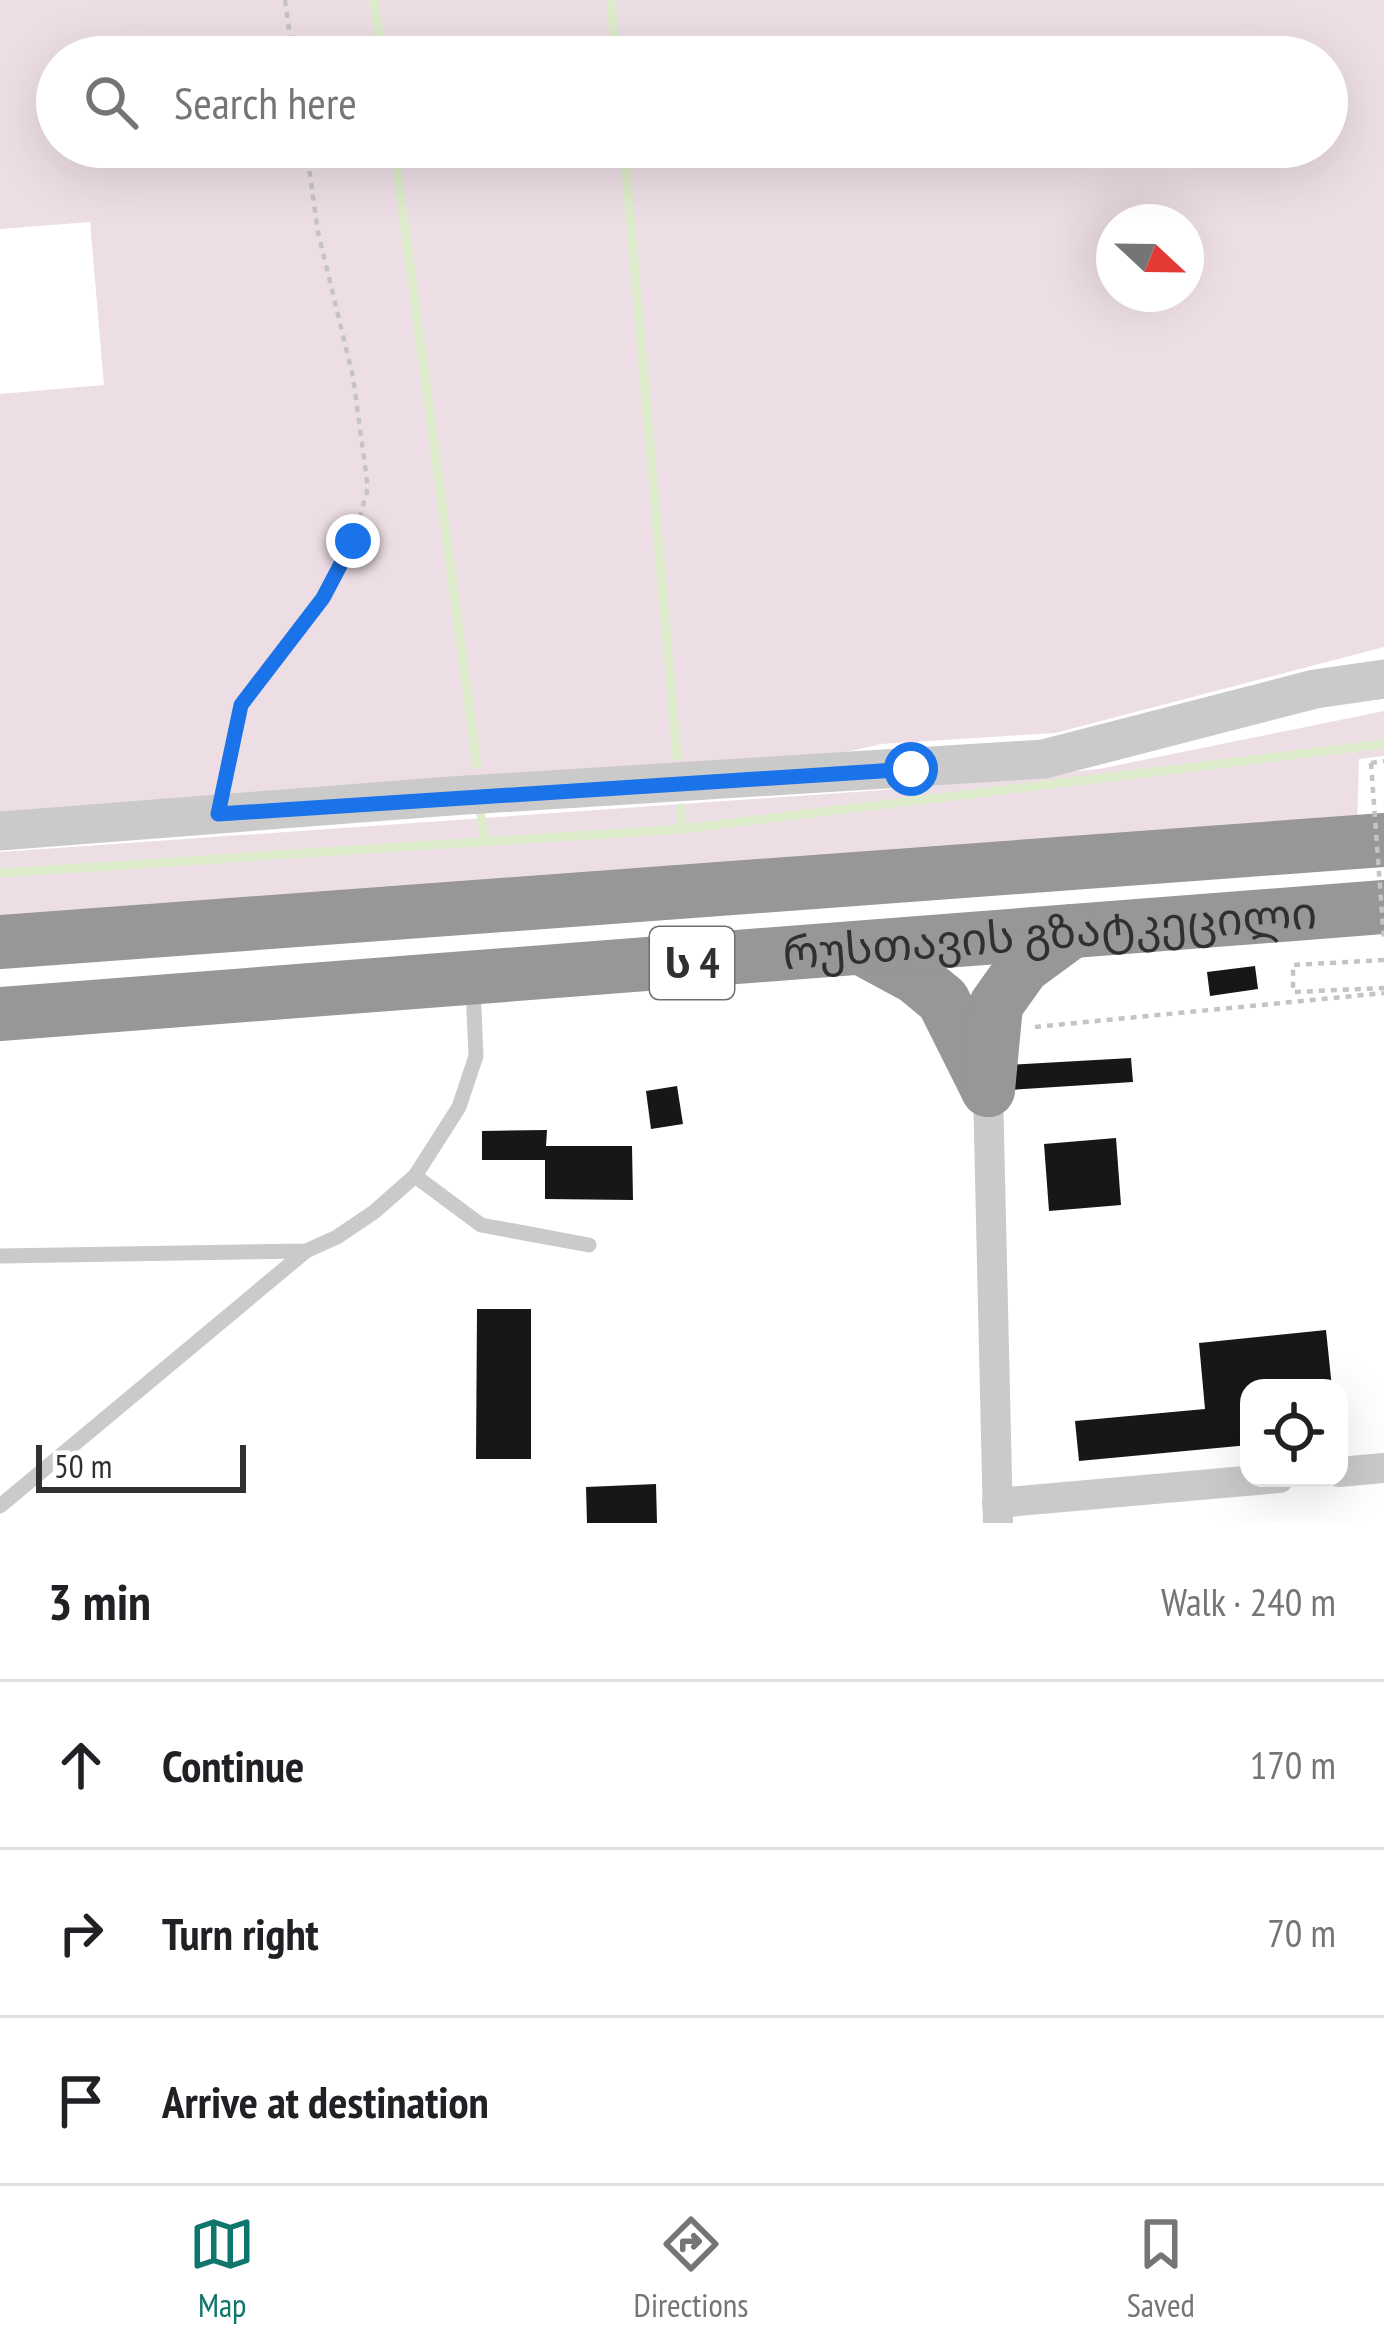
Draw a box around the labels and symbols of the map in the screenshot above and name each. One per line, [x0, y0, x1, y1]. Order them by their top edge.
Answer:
north arrow [1096, 204, 1204, 312]
route end [326, 514, 380, 568]
route start [884, 742, 938, 796]
street label: რუსთავის გზატკეცილი [781, 882, 1319, 981]
road number: ს 4 [650, 927, 734, 999]
scale bar [36, 1439, 246, 1492]

